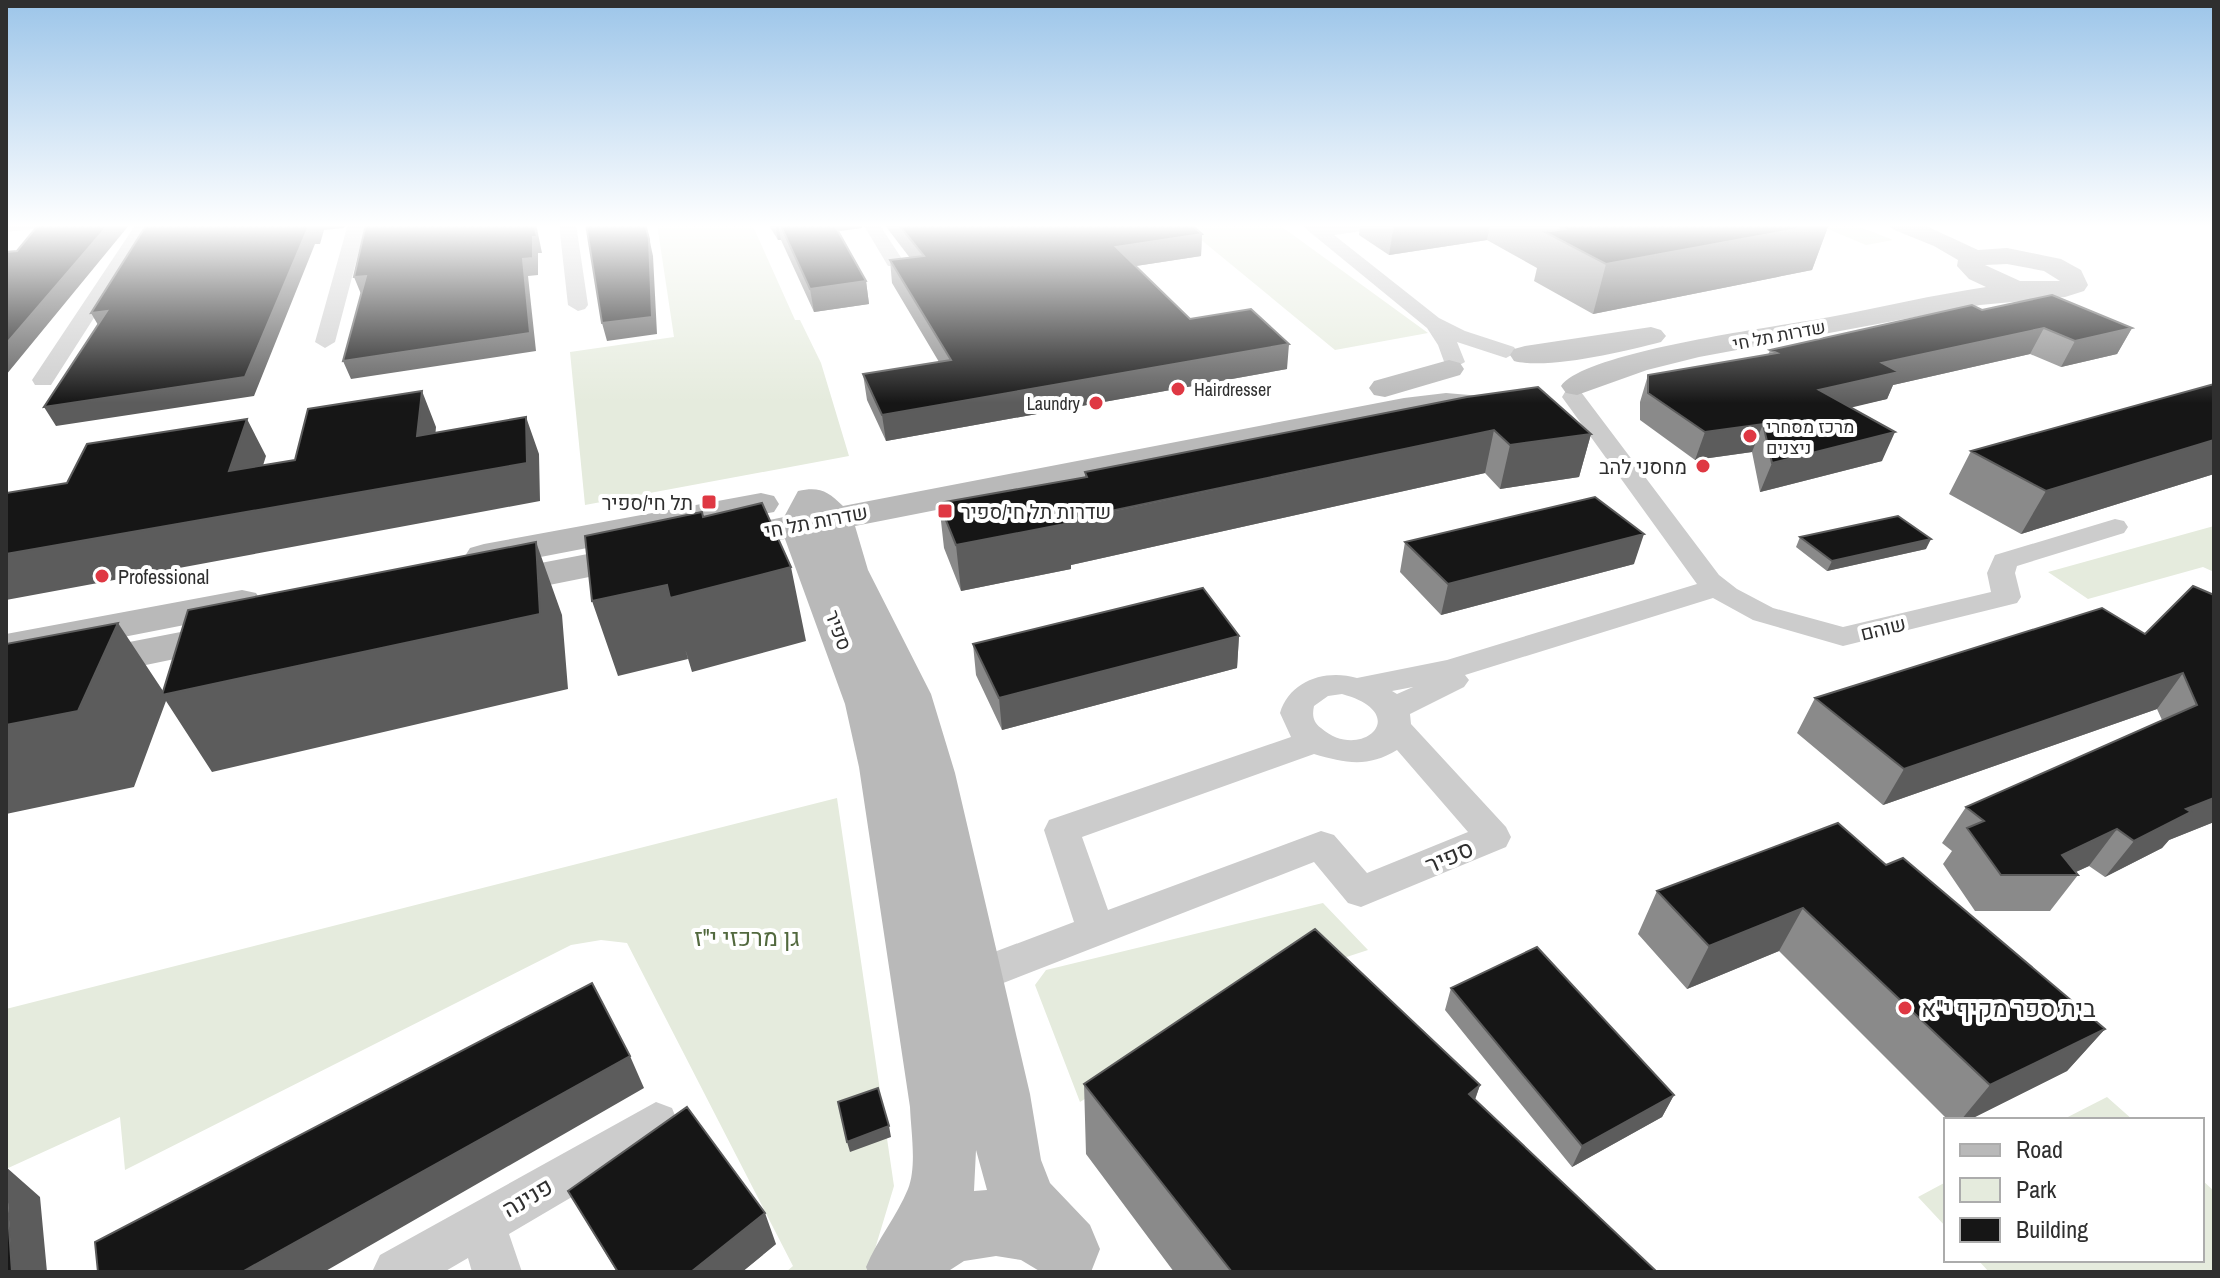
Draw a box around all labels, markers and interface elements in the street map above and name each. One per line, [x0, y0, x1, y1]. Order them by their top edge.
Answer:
street label: שדרות תל חי [1730, 314, 1828, 356]
place label: Hairdresser [1194, 377, 1271, 402]
marker: Hairdresser [1169, 380, 1187, 398]
place label: Laundry [1027, 391, 1081, 416]
marker: Laundry [1087, 394, 1105, 412]
place label: מרכז מסחרי ניצנים [1766, 414, 1854, 460]
marker: מרכז מסחרי ניצנים [1741, 427, 1759, 445]
place label: מחסני להב [1599, 453, 1687, 480]
marker: מחסני להב [1694, 457, 1712, 475]
place label: תל חי/ספיר [602, 489, 693, 516]
marker: תל חי/ספיר [700, 493, 718, 511]
street label: שדרות תל חי [762, 498, 870, 544]
place label: שדרות תל חי/ספיר [961, 498, 1111, 525]
marker: שדרות תל חי/ספיר [936, 502, 954, 520]
place label: Professional [118, 563, 209, 590]
marker: Professional [93, 567, 111, 585]
street label: ספיר [819, 606, 859, 654]
street label: שוהם [1857, 609, 1909, 647]
street label: ספיר [1420, 832, 1478, 880]
park label: גן מרכזי י"ז [694, 921, 800, 953]
place label: בית ספר מקיף י"א [1921, 992, 2096, 1024]
marker: בית ספר מקיף י"א [1896, 999, 1914, 1017]
legend [1944, 1118, 2204, 1262]
text: Road [2016, 1133, 2063, 1165]
street label: פנינה [496, 1170, 558, 1224]
text: Park [2016, 1173, 2057, 1205]
text: Building [2016, 1213, 2088, 1245]

